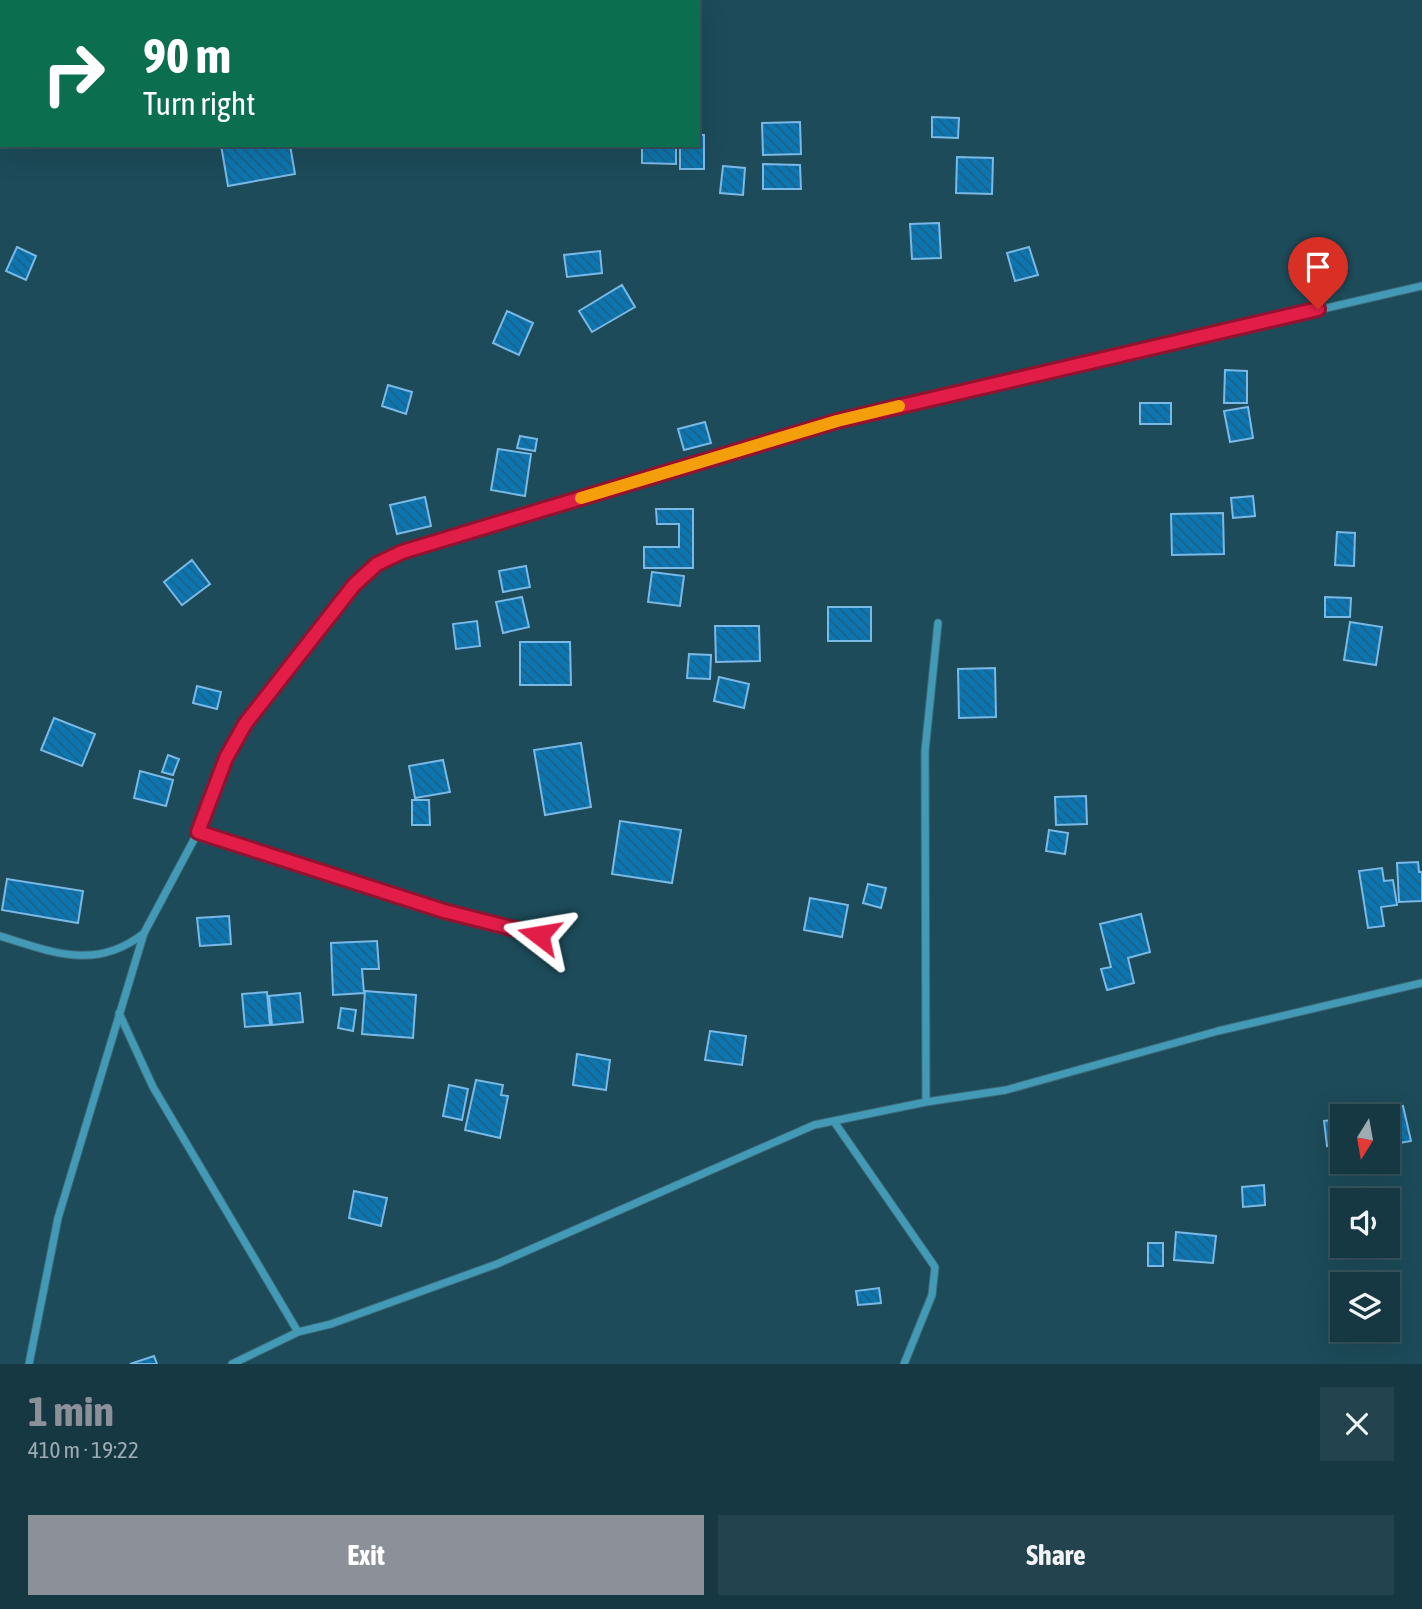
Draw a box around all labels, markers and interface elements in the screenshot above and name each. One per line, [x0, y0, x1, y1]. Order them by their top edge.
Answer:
text: 90 m [143, 27, 231, 83]
icon: right [28, 28, 119, 119]
text: Turn right [143, 85, 256, 122]
pin [1288, 237, 1348, 309]
icon: arrive [1299, 248, 1337, 286]
position arrow [502, 898, 576, 972]
north arrow [1330, 1104, 1400, 1174]
map controls [1330, 1104, 1400, 1342]
button: sound [1330, 1188, 1400, 1258]
button: layers [1330, 1272, 1400, 1342]
text: 1 min [28, 1387, 114, 1435]
button: close [1320, 1387, 1394, 1461]
text: 410 m · 19:22 [28, 1437, 139, 1463]
button: Exit [28, 1515, 704, 1595]
button: Share [718, 1515, 1394, 1595]

